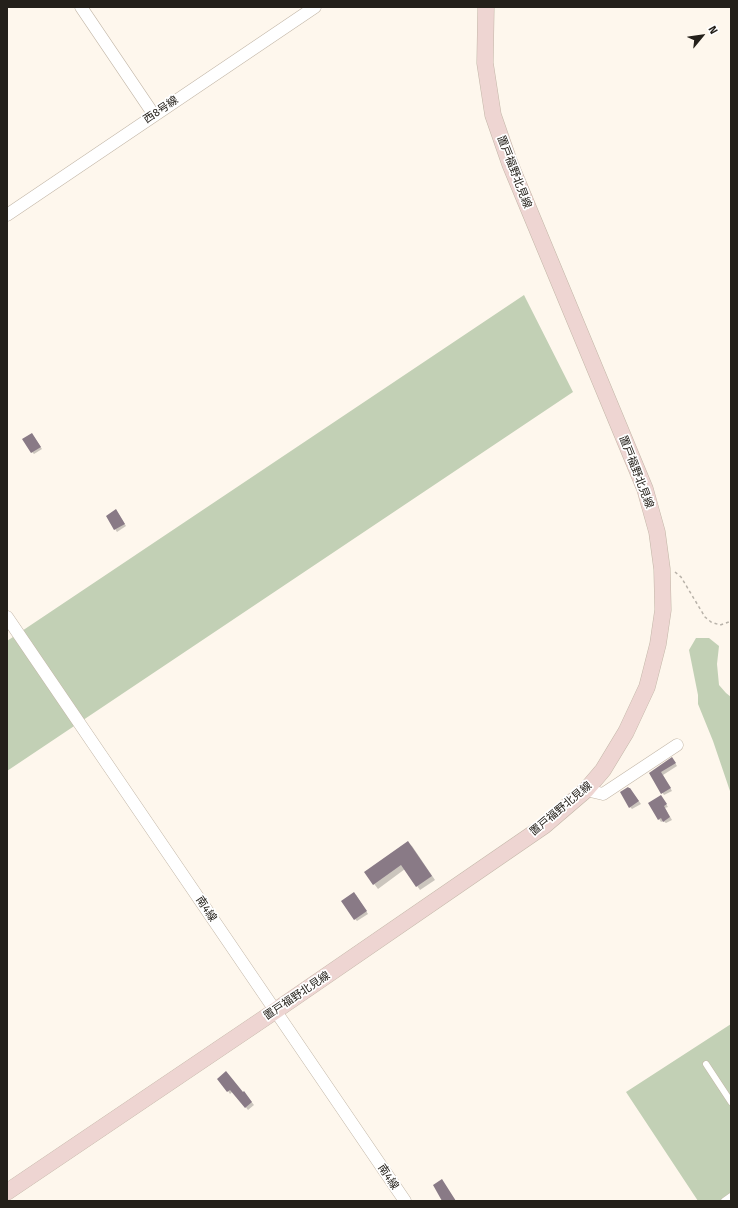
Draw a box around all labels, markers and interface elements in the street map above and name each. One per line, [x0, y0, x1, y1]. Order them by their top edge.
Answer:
north arrow [682, 16, 722, 56]
text: N [705, 24, 720, 36]
street label: 西8号線 [141, 94, 181, 126]
street label: 置戸福野北見線 [494, 134, 534, 210]
street label: 置戸福野北見線 [616, 434, 656, 510]
street label: 置戸福野北見線 [527, 779, 595, 839]
street label: 南4線 [193, 894, 219, 924]
street label: 置戸福野北見線 [261, 969, 333, 1023]
street label: 南4線 [375, 1162, 401, 1192]

